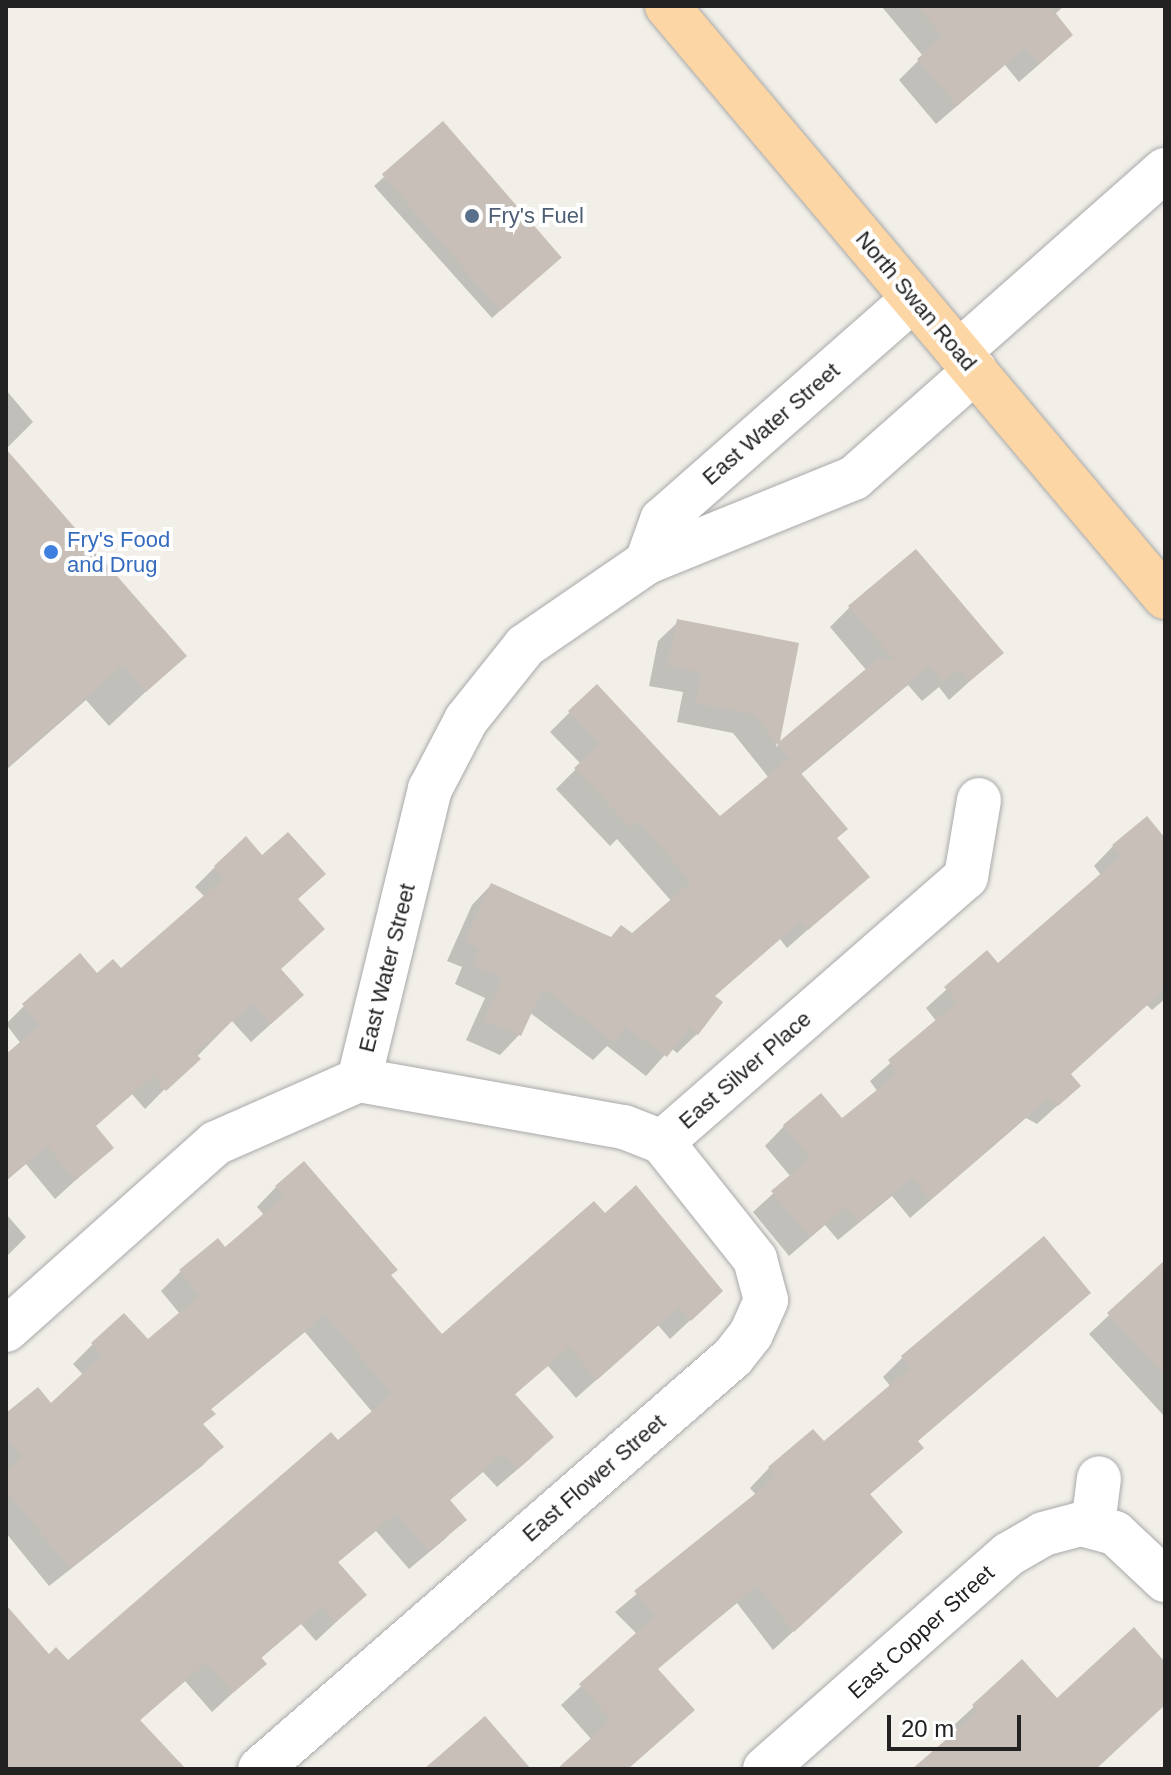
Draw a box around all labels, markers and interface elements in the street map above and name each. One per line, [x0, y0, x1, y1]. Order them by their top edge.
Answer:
place label: Fry's Fuel [488, 203, 584, 229]
marker: Fry's Fuel [463, 207, 481, 225]
street label: North Swan Road [850, 226, 982, 376]
street label: East Water Street [697, 357, 845, 491]
place label: Fry's Food and Drug [67, 526, 170, 578]
marker: Fry's Food and Drug [42, 543, 60, 561]
street label: East Water Street [353, 881, 421, 1055]
street label: East Silver Place [674, 1005, 816, 1135]
street label: East Flower Street [517, 1409, 671, 1547]
street label: East Copper Street [843, 1560, 999, 1704]
scale bar [891, 1699, 1025, 1749]
text: 20 m [901, 1715, 954, 1742]

